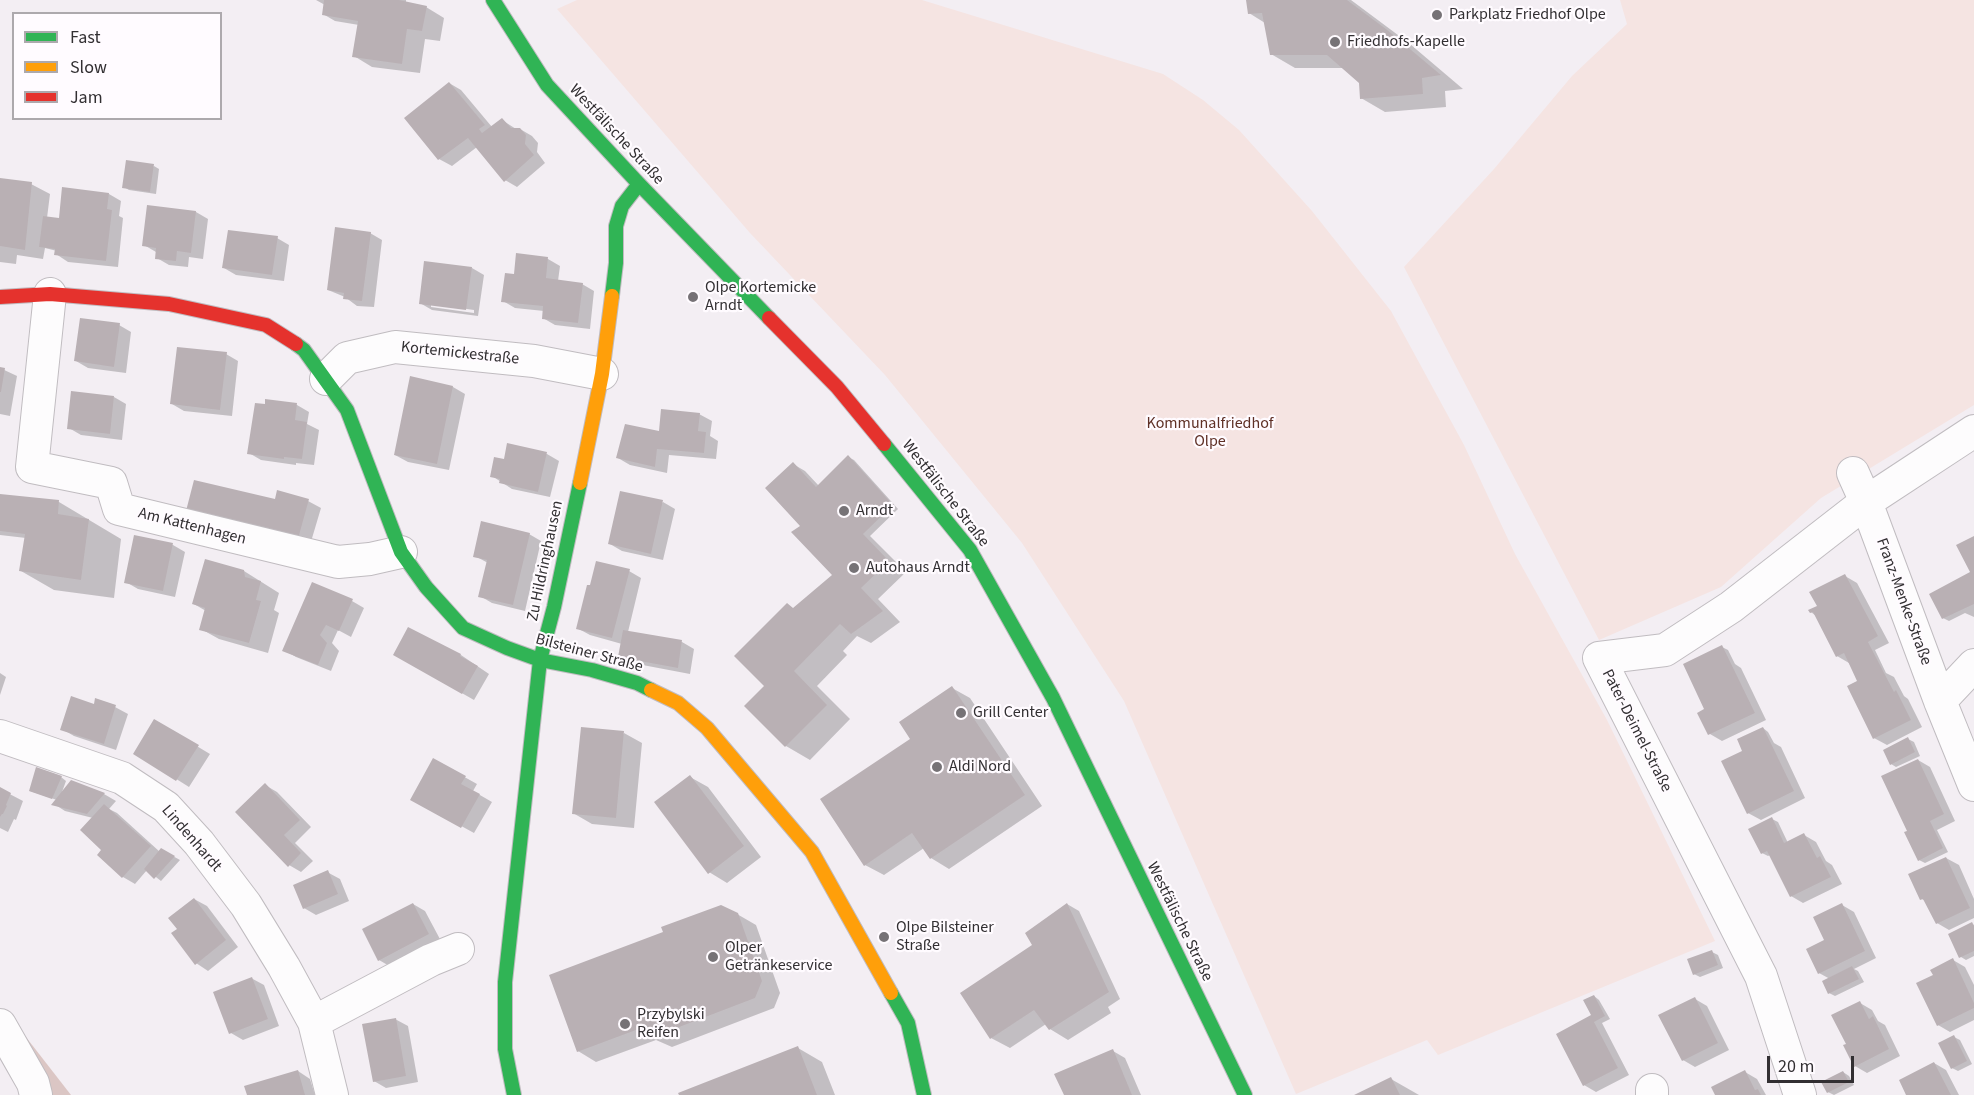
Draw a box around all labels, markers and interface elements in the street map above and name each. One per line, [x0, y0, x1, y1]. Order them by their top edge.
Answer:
place label: Parkplatz Friedhof Olpe [1449, 5, 1606, 25]
marker: Parkplatz Friedhof Olpe [1430, 8, 1444, 22]
legend [12, 12, 222, 120]
text: Fast [70, 25, 101, 50]
place label: Friedhofs-Kapelle [1347, 32, 1465, 52]
marker: Friedhofs-Kapelle [1328, 35, 1342, 49]
text: Slow [70, 55, 107, 80]
street label: Westfälische Straße [565, 81, 667, 189]
text: Jam [70, 85, 103, 110]
place label: Olpe Kortemicke Arndt [705, 278, 816, 316]
marker: Olpe Kortemicke Arndt [686, 290, 700, 304]
street label: Kortemickestraße [400, 338, 520, 370]
park label: Kommunalfriedhof Olpe [1147, 414, 1273, 452]
street label: Westfälische Straße [897, 437, 993, 551]
street label: Zu Hildringhausen [524, 499, 568, 623]
place label: Arndt [856, 501, 893, 521]
street label: Am Kattenhagen [136, 504, 248, 550]
marker: Arndt [837, 504, 851, 518]
street label: Franz-Menke-Straße [1871, 536, 1935, 668]
place label: Autohaus Arndt [866, 558, 970, 578]
marker: Autohaus Arndt [847, 561, 861, 575]
street label: Bilsteiner Straße [533, 630, 645, 678]
street label: Pater-Deimel-Straße [1597, 666, 1675, 796]
place label: Grill Center [973, 703, 1048, 723]
marker: Grill Center [954, 706, 968, 720]
place label: Aldi Nord [949, 757, 1011, 777]
marker: Aldi Nord [930, 760, 944, 774]
street label: Lindenhardt [157, 802, 225, 876]
street label: Westfälische Straße [1142, 859, 1216, 985]
place label: Olpe Bilsteiner Straße [896, 918, 994, 956]
marker: Olpe Bilsteiner Straße [877, 930, 891, 944]
place label: Olper Getränkeservice [725, 938, 833, 976]
marker: Olper Getränkeservice [706, 950, 720, 964]
place label: Przybylski Reifen [637, 1005, 705, 1043]
marker: Przybylski Reifen [618, 1017, 632, 1031]
scale bar [1770, 1044, 1857, 1082]
text: 20 m [1778, 1054, 1814, 1079]

